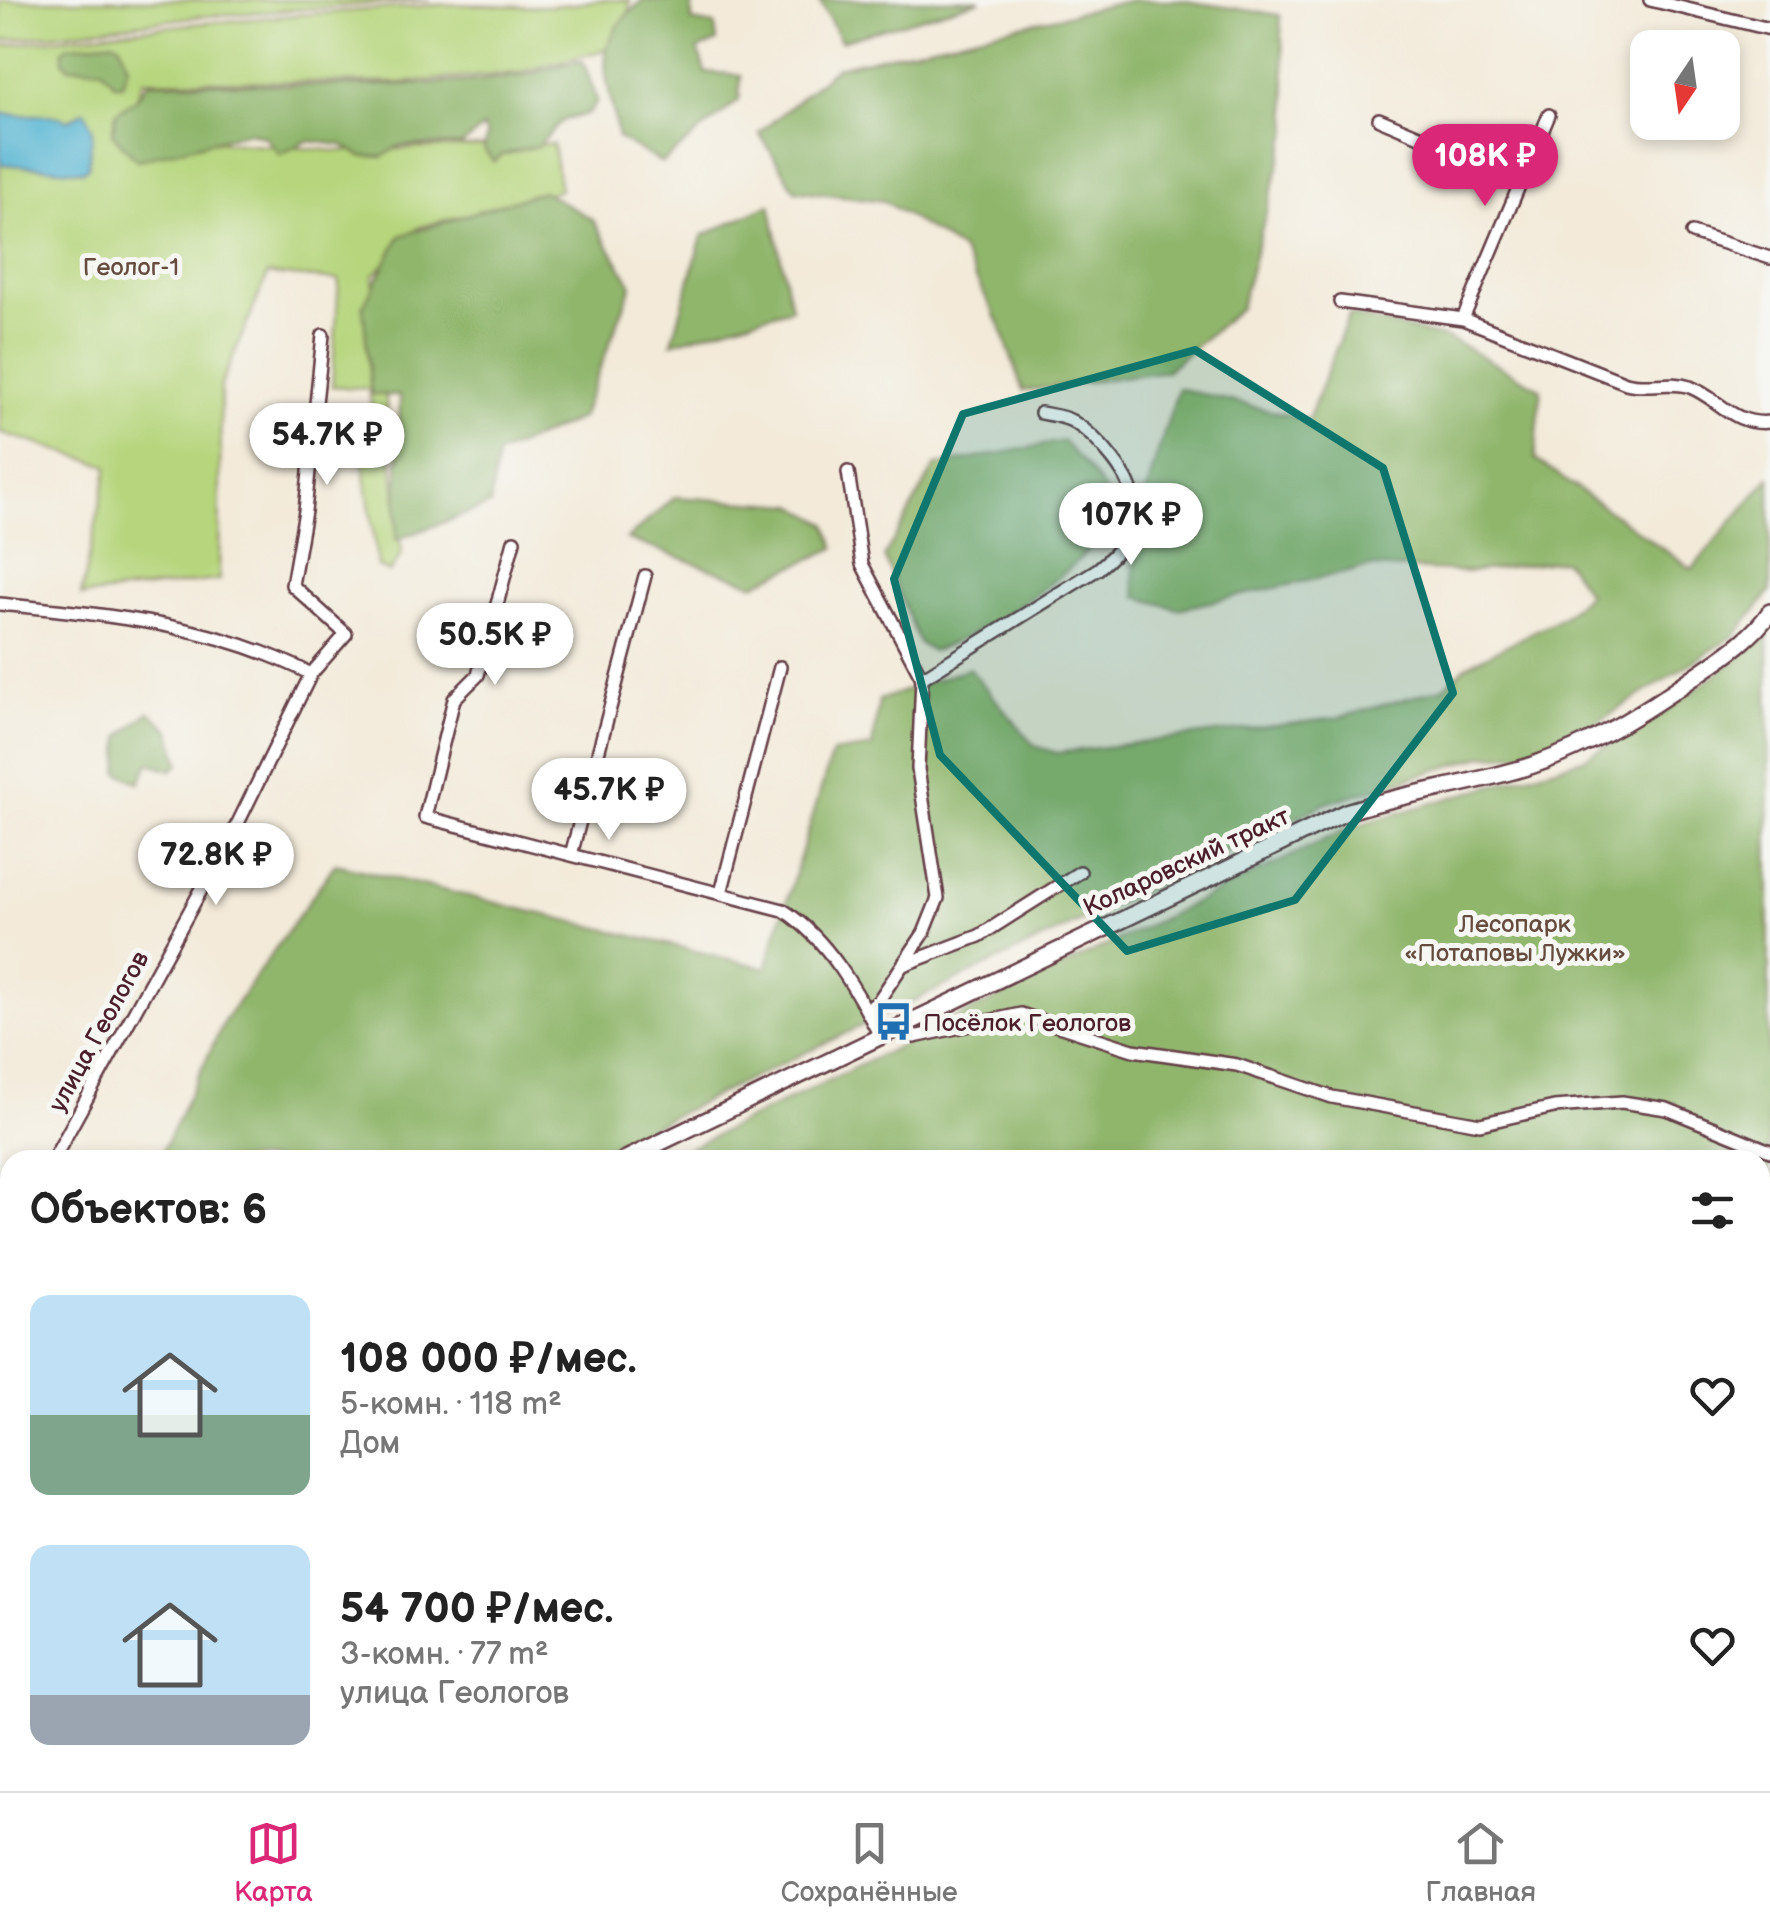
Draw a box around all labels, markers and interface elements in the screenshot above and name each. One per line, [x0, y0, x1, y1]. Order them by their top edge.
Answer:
north arrow [1630, 30, 1740, 140]
map controls [1630, 30, 1740, 140]
pin: 108K ₽ [1404, 124, 1566, 209]
text: 108K ₽ [1434, 137, 1536, 176]
park label: Геолог-1 [83, 252, 179, 283]
pin: 54.7K ₽ [235, 403, 419, 488]
text: 54.7K ₽ [271, 416, 383, 455]
pin: 107K ₽ [1050, 483, 1212, 568]
text: 107K ₽ [1081, 496, 1181, 535]
pin: 50.5K ₽ [403, 603, 587, 688]
text: 50.5K ₽ [439, 616, 551, 655]
pin: 45.7K ₽ [517, 758, 701, 843]
text: 45.7K ₽ [553, 771, 665, 810]
street label: Коларовский тракт [1079, 801, 1295, 924]
pin: 72.8K ₽ [124, 823, 308, 908]
text: 72.8K ₽ [160, 836, 272, 875]
park label: Лесопарк «Потаповы Лужки» [1404, 909, 1626, 969]
street label: улица Геологов [42, 946, 156, 1118]
bus stop icon: Посёлок Геологов [872, 1001, 914, 1043]
place label: Посёлок Геологов [923, 1008, 1131, 1039]
icon: filters [1685, 1183, 1740, 1238]
text: Объектов: 6 [30, 1185, 267, 1236]
text: 108 000 ₽/мес. [340, 1334, 637, 1385]
icon: home [110, 1335, 230, 1455]
icon: heart [1685, 1368, 1740, 1423]
text: 5-комн. · 118 m² [340, 1385, 562, 1424]
text: Дом [340, 1424, 400, 1463]
text: 54 700 ₽/мес. [340, 1584, 614, 1635]
icon: home [110, 1585, 230, 1705]
icon: heart [1685, 1618, 1740, 1673]
text: 3-комн. · 77 m² [340, 1635, 548, 1674]
text: улица Геологов [340, 1674, 569, 1713]
tab: Карта [234, 1816, 313, 1909]
tab: Сохранённые [781, 1816, 958, 1909]
tab: Главная [1426, 1816, 1536, 1909]

